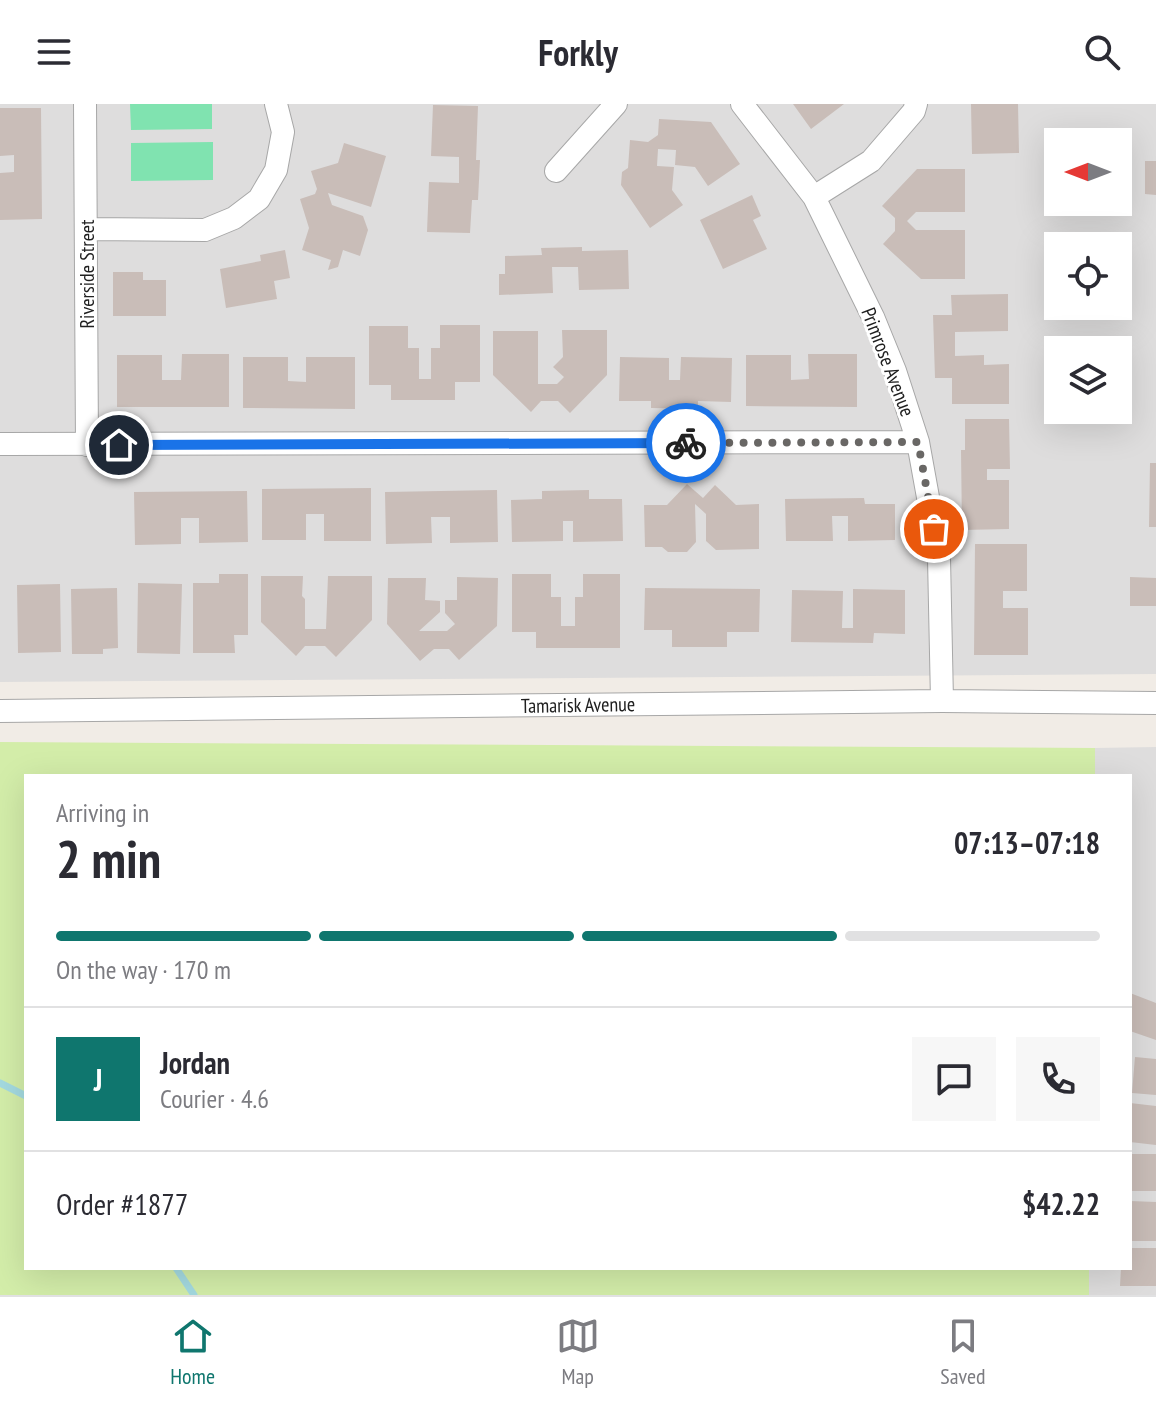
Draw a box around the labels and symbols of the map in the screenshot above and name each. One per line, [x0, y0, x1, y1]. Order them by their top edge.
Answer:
north arrow [1044, 128, 1132, 216]
street label: Riverside Street [74, 219, 100, 329]
street label: Primrose Avenue [855, 304, 921, 420]
courier [646, 403, 726, 483]
pin [85, 411, 153, 479]
pin [900, 495, 968, 563]
street label: Tamarisk Avenue [521, 691, 635, 719]

